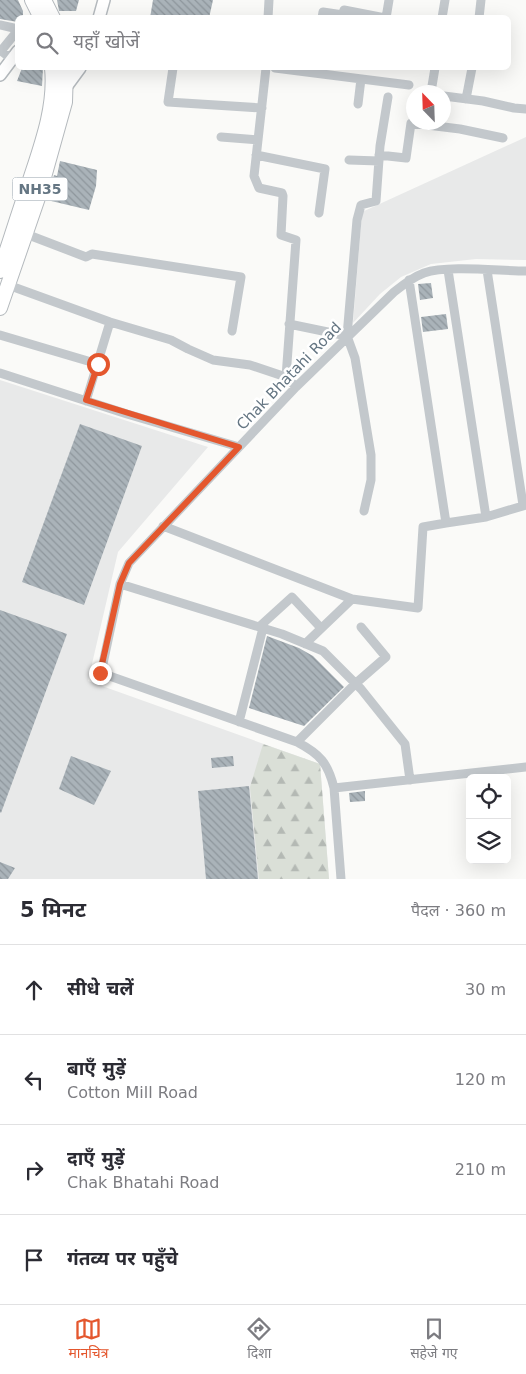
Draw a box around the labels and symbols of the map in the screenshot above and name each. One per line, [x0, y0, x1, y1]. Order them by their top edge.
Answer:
north arrow [406, 85, 451, 130]
road number: NH35 [12, 178, 68, 200]
street label: Chak Bhatahi Road [233, 318, 345, 434]
route start [87, 353, 110, 376]
route end [89, 662, 112, 685]

